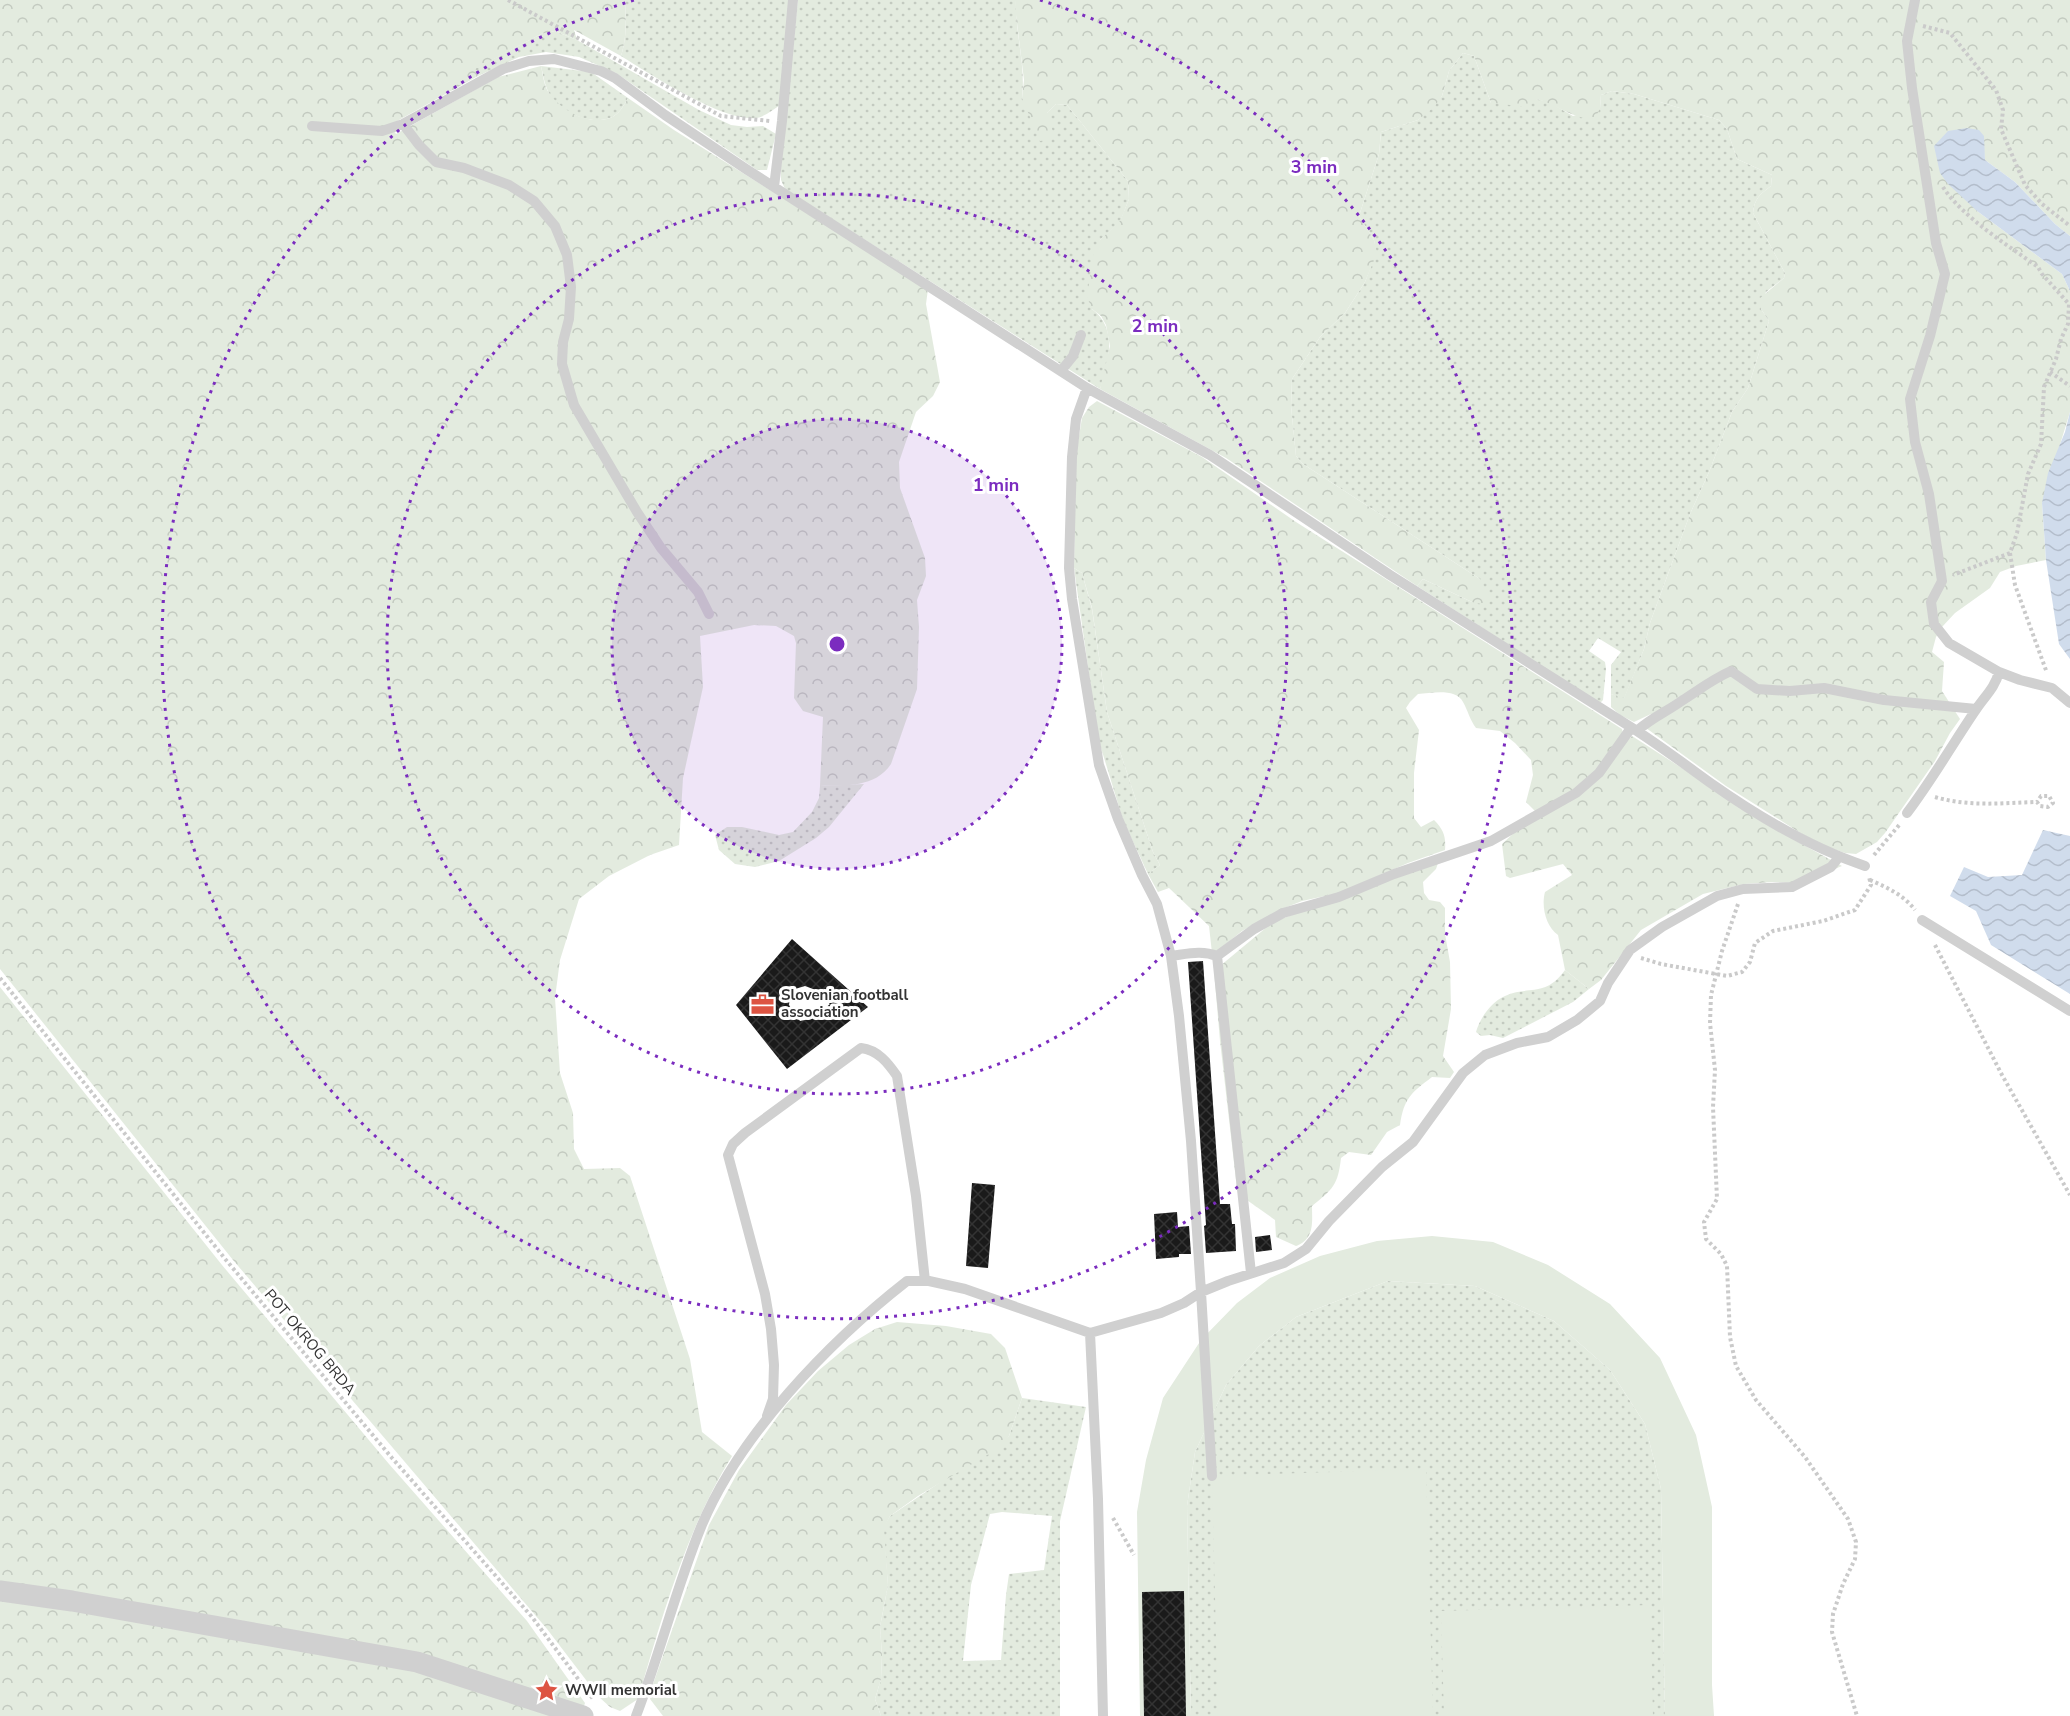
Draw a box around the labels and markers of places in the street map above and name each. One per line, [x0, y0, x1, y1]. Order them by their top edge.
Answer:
centre of rings [827, 634, 847, 654]
place label: Slovenian football association [781, 985, 908, 1022]
office icon: Slovenian football association [750, 991, 776, 1017]
place icon: WWII memorial [534, 1677, 560, 1703]
place label: WWII memorial [565, 1680, 677, 1700]

